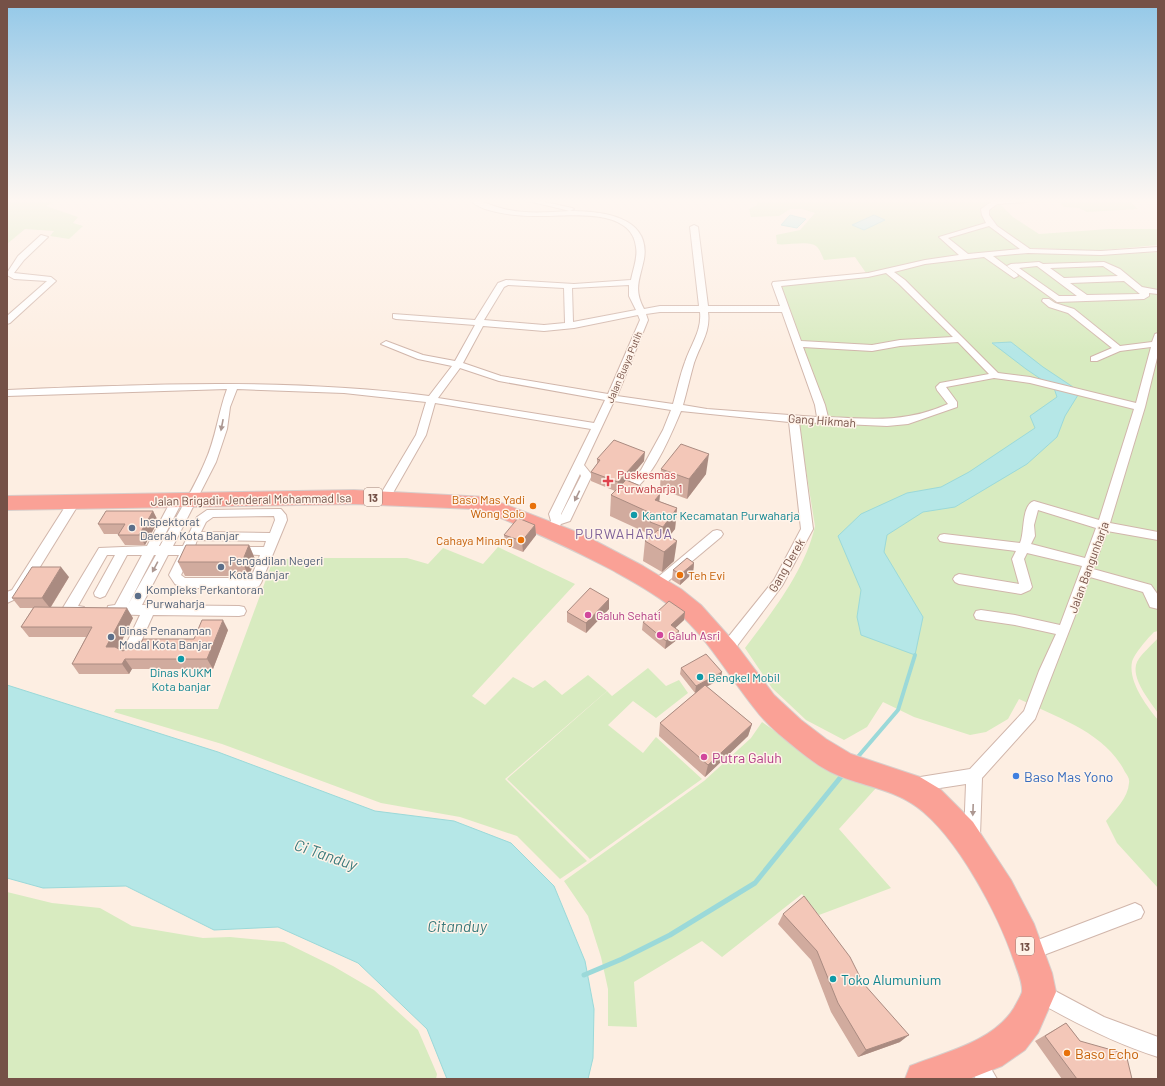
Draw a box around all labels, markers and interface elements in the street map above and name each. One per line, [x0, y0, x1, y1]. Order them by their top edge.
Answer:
street label: Jalan Buaya Putih [603, 329, 645, 405]
street label: Gang Hikmah [788, 411, 856, 429]
one-way arrow [219, 419, 225, 431]
place label: Puskesmas Purwaharja 1 [617, 467, 683, 495]
marker: Puskesmas Purwaharja 1 [602, 475, 614, 487]
road number: 13 [364, 488, 382, 506]
street label: Jalan Brigadir Jenderal Mohammad Isa [151, 490, 351, 508]
one-way arrow [574, 490, 580, 501]
place label: Baso Mas Yadi Wong Solo [452, 492, 525, 520]
marker: Baso Mas Yadi Wong Solo [528, 501, 538, 511]
place label: Kantor Kecamatan Purwaharja [642, 508, 800, 522]
marker: Kantor Kecamatan Purwaharja [629, 510, 639, 520]
place label: Inspektorat Daerah Kota Banjar [140, 514, 240, 542]
street label: Jalan Bangunharja [1065, 519, 1111, 615]
marker: Inspektorat Daerah Kota Banjar [127, 523, 137, 533]
district label: PURWAHARJA [575, 525, 673, 542]
place label: Cahaya Minang [436, 533, 513, 547]
marker: Cahaya Minang [516, 535, 526, 545]
street label: Gang Derek [765, 536, 807, 594]
place label: Pengadilan Negeri Kota Banjar [229, 553, 323, 581]
one-way arrow [152, 561, 158, 573]
marker: Pengadilan Negeri Kota Banjar [216, 562, 226, 572]
place label: Teh Evi [688, 568, 725, 582]
marker: Teh Evi [675, 570, 685, 580]
place label: Kompleks Perkantoran Purwaharja [146, 582, 263, 610]
marker: Kompleks Perkantoran Purwaharja [133, 591, 143, 601]
place label: Galuh Sehati [596, 608, 661, 622]
marker: Galuh Sehati [583, 610, 593, 620]
place label: Dinas Penanaman Modal Kota Banjar [119, 623, 213, 651]
place label: Galuh Asri [668, 628, 720, 642]
marker: Galuh Asri [655, 630, 665, 640]
marker: Dinas Penanaman Modal Kota Banjar [106, 632, 116, 642]
marker: Dinas KUKM Kota banjar [176, 654, 186, 664]
place label: Dinas KUKM Kota banjar [150, 665, 212, 693]
place label: Bengkel Mobil [708, 670, 780, 684]
marker: Bengkel Mobil [695, 672, 705, 682]
place label: Putra Galuh [712, 749, 782, 766]
marker: Putra Galuh [699, 752, 709, 762]
place label: Baso Mas Yono [1024, 768, 1114, 785]
marker: Baso Mas Yono [1011, 771, 1021, 781]
one-way arrow [969, 804, 976, 816]
water label: Ci Tanduy [292, 834, 361, 874]
water label: Citanduy [427, 916, 488, 935]
road number: 13 [1016, 937, 1034, 955]
place label: Toko Alumunium [841, 971, 941, 988]
marker: Toko Alumunium [828, 974, 838, 984]
place label: Baso Echo [1075, 1045, 1139, 1062]
marker: Baso Echo [1062, 1048, 1072, 1058]

